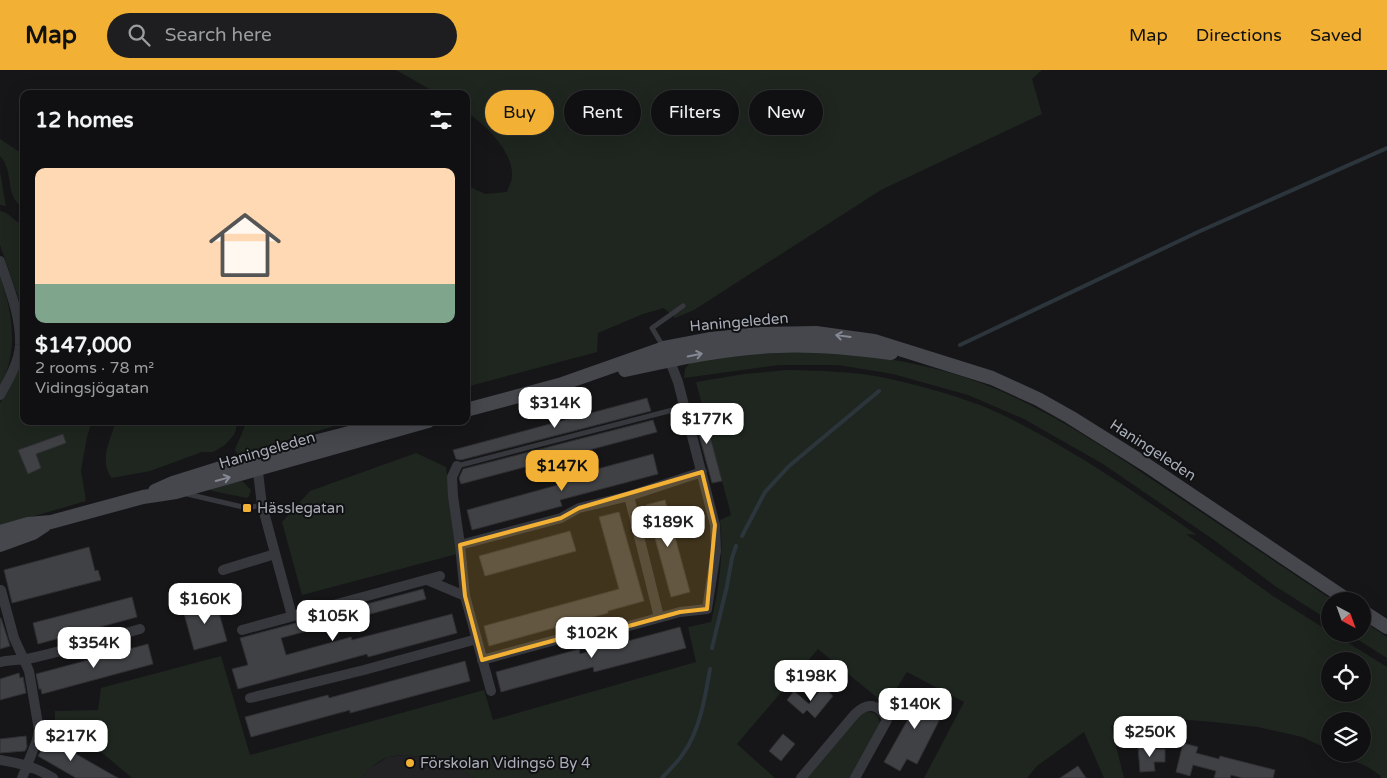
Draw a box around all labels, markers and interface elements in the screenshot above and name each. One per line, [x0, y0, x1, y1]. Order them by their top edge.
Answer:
search box [107, 13, 457, 58]
text: Map [25, 21, 77, 50]
icon: search [125, 21, 153, 49]
text: Search here [165, 24, 272, 46]
text: Map [1129, 24, 1168, 46]
text: Directions [1196, 24, 1282, 46]
text: Saved [1310, 24, 1362, 46]
chip: Buy [485, 90, 554, 135]
chip: Rent [564, 90, 641, 135]
chip: Filters [651, 90, 739, 135]
chip: New [749, 90, 823, 135]
icon: filters [427, 106, 455, 134]
text: 12 homes [35, 108, 134, 133]
icon: home [200, 200, 290, 290]
street label: Haningeleden [689, 309, 789, 335]
one-way arrow [835, 331, 851, 341]
text: $147,000 [35, 333, 131, 358]
one-way arrow [686, 350, 702, 359]
text: 2 rooms · 78 m² [35, 358, 154, 378]
text: Vidingsjögatan [35, 378, 149, 398]
pin: $314K [520, 386, 590, 429]
text: $314K [530, 393, 580, 413]
pin: $177K [672, 402, 742, 445]
text: $177K [682, 409, 732, 429]
street label: Haningeleden [1107, 415, 1199, 485]
street label: Haningeleden [217, 428, 317, 472]
pin: $147K [527, 450, 597, 492]
text: $147K [537, 456, 587, 476]
one-way arrow [215, 474, 231, 484]
place label: Hässlegatan [257, 499, 344, 517]
marker: Hässlegatan [241, 502, 253, 514]
pin: $189K [633, 506, 703, 548]
text: $189K [643, 512, 693, 532]
pin: $160K [170, 582, 240, 625]
text: $160K [180, 589, 230, 609]
north arrow [1321, 592, 1371, 642]
map controls [1321, 592, 1371, 762]
pin: $105K [298, 600, 368, 642]
text: $105K [308, 606, 358, 626]
pin: $102K [557, 616, 627, 659]
text: $102K [567, 623, 617, 643]
pin: $354K [59, 626, 129, 669]
text: $354K [69, 633, 119, 653]
button: locate [1321, 652, 1371, 702]
pin: $198K [776, 660, 846, 702]
text: $198K [786, 666, 836, 686]
pin: $140K [880, 688, 950, 730]
text: $140K [890, 694, 940, 714]
button: layers [1321, 712, 1371, 762]
pin: $250K [1115, 716, 1185, 758]
pin: $217K [36, 720, 106, 762]
text: $250K [1125, 722, 1175, 742]
text: $217K [46, 726, 96, 746]
place label: Förskolan Vidingsö By 4 [420, 754, 591, 772]
marker: Förskolan Vidingsö By 4 [404, 757, 416, 769]

